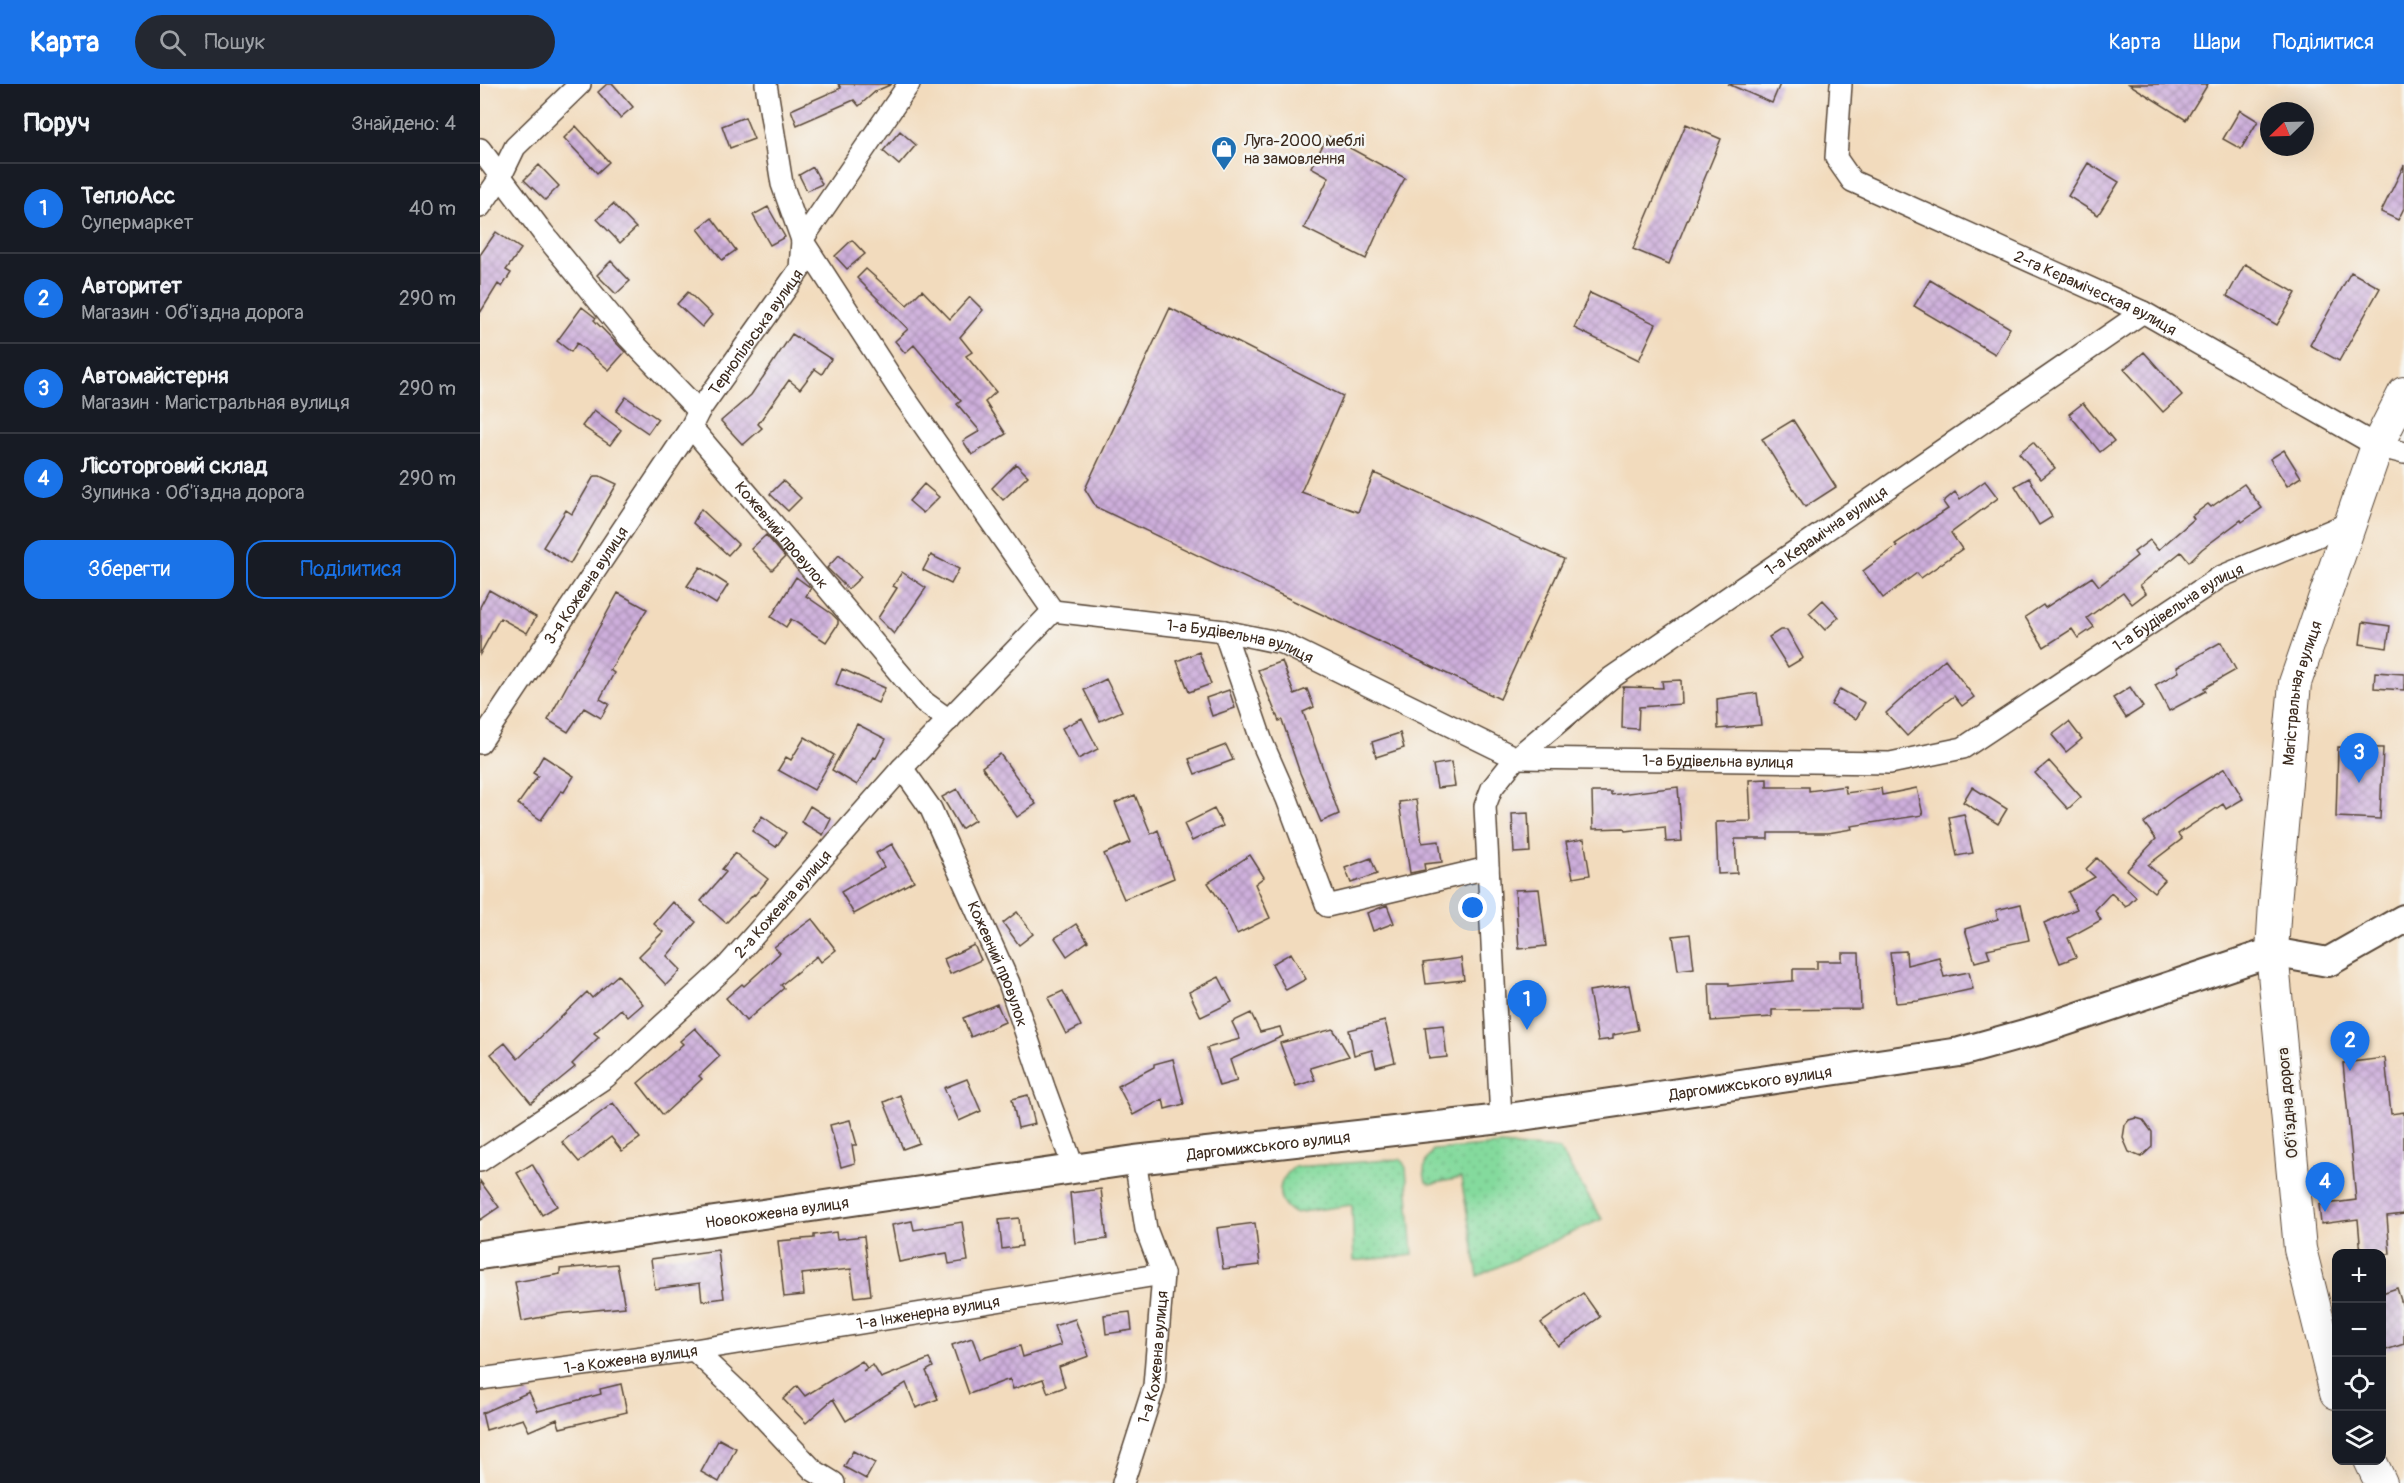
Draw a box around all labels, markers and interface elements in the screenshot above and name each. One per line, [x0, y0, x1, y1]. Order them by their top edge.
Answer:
search box [135, 15, 555, 69]
text: Карта [30, 25, 99, 60]
icon: search [156, 26, 189, 59]
text: Пошук [204, 28, 266, 56]
text: Карта [2109, 29, 2161, 56]
text: Шари [2194, 29, 2240, 56]
text: Поділитися [2273, 29, 2374, 56]
north arrow [2260, 102, 2314, 156]
text: Поруч [24, 107, 90, 139]
text: Знайдено: 4 [351, 111, 456, 136]
place label: Луга-2000 меблі на замовлення [1243, 131, 1364, 169]
shop icon: Луга-2000 меблі на замовлення [1209, 134, 1239, 172]
text: ТеплоАсс [81, 182, 175, 210]
text: 1 [40, 196, 47, 221]
text: 40 m [409, 196, 456, 221]
text: Супермаркет [81, 210, 193, 235]
street label: 2-га Кєрамічєская вулиця [2011, 246, 2180, 340]
street label: Тернопільська вулиця [704, 265, 808, 399]
text: Авторитет [81, 272, 182, 300]
text: 2 [38, 286, 49, 311]
text: 290 m [399, 286, 456, 311]
text: Магазин · Об'їздна дорога [81, 300, 304, 325]
text: Автомайстерня [81, 362, 229, 390]
text: 3 [38, 376, 49, 401]
text: 290 m [399, 376, 456, 401]
text: Магазин · Магістральная вулиця [81, 390, 350, 415]
text: Лісоторговий склад [81, 452, 267, 480]
text: 4 [38, 466, 49, 491]
text: 290 m [399, 466, 456, 491]
street label: Кожевний провулок [730, 477, 832, 593]
text: Зупинка · Об'їздна дорога [81, 480, 305, 505]
street label: 1-а Керамічна вулиця [1761, 482, 1891, 580]
street label: 3-я Кожевна вулиця [540, 523, 633, 648]
button: Зберегти [24, 540, 234, 599]
button: Поділитися [246, 540, 456, 599]
street label: 1-а Будівельна вулиця [2109, 559, 2247, 657]
street label: 1-а Будівельна вулиця [1165, 615, 1317, 668]
street label: Магістральная вулиця [2279, 618, 2327, 767]
pin: 3 [2340, 734, 2378, 783]
street label: 1-а Будівельна вулиця [1642, 751, 1794, 773]
street label: 2-а Кожевна вулиця [730, 846, 836, 962]
your location [1458, 893, 1487, 922]
street label: Кожевний провулок [963, 898, 1032, 1029]
pin: 1 [1508, 980, 1546, 1030]
pin: 2 [2330, 1022, 2370, 1071]
street label: Об'їздна дорога [2273, 1047, 2303, 1159]
street label: Даргомижського вулиця [1667, 1062, 1833, 1106]
street label: Даргомижського вулиця [1185, 1127, 1351, 1165]
pin: 4 [2306, 1162, 2344, 1212]
street label: Новокожевна вулиця [704, 1193, 850, 1233]
map controls [2332, 1249, 2386, 1465]
button: + [2332, 1249, 2386, 1303]
street label: 1-а Кожевна вулиця [1134, 1290, 1173, 1427]
street label: 1-а Інженерна вулиця [855, 1292, 1001, 1335]
button: − [2332, 1303, 2386, 1357]
street label: 1-а Кожевна вулиця [563, 1341, 699, 1379]
button: locate [2332, 1357, 2386, 1411]
button: layers [2332, 1411, 2386, 1465]

